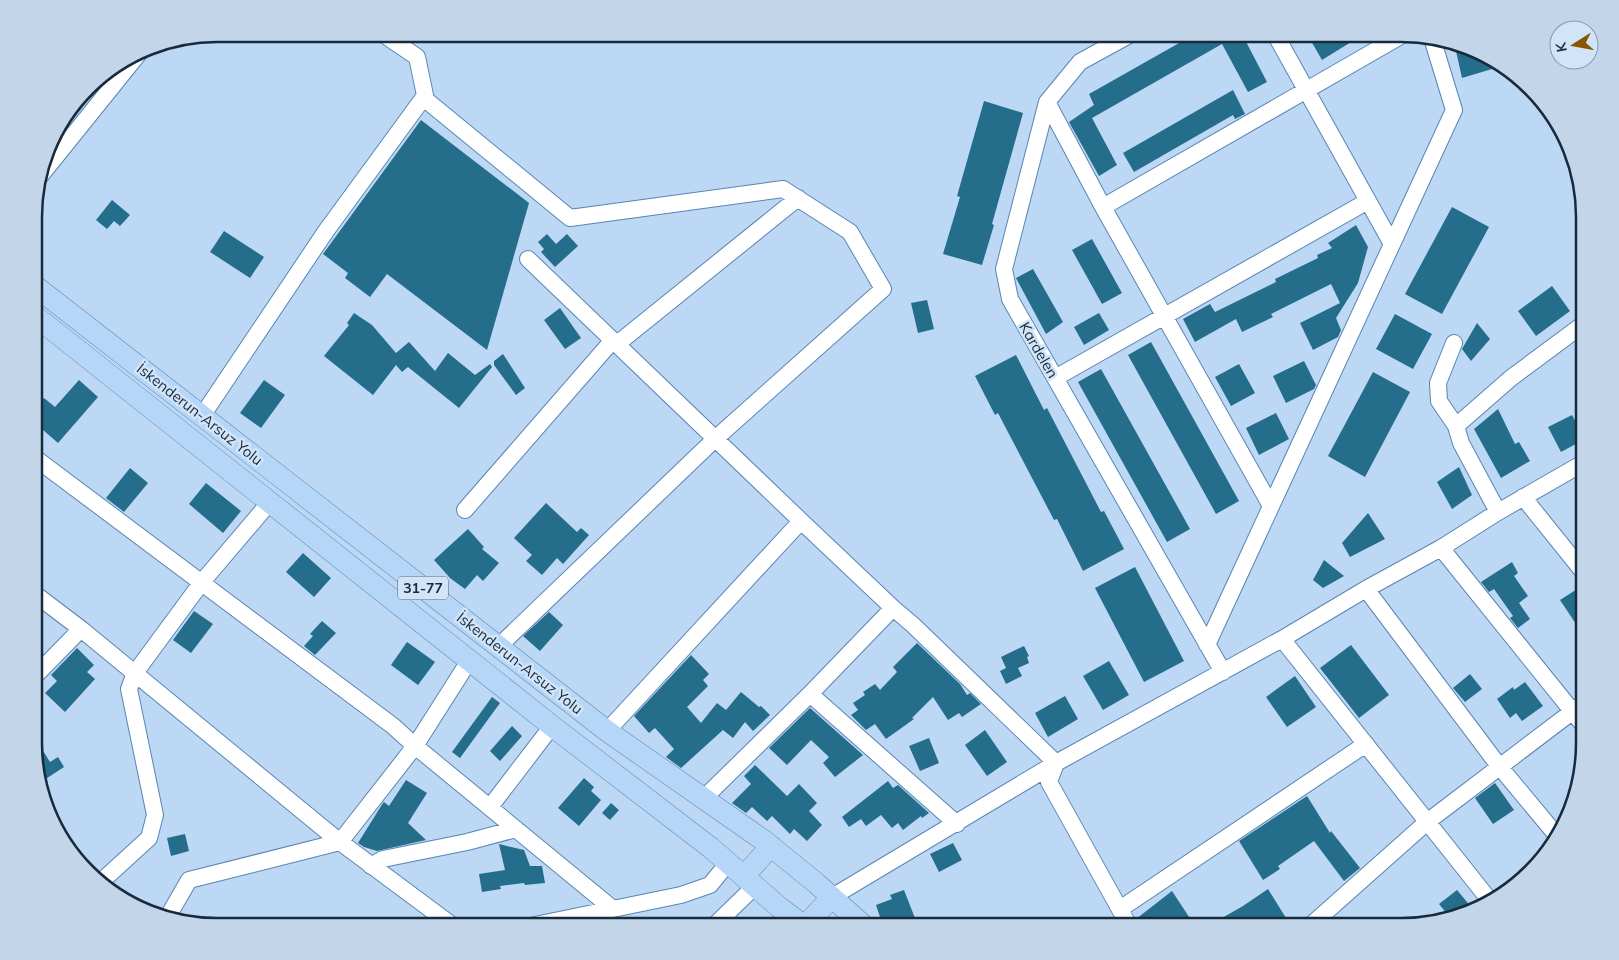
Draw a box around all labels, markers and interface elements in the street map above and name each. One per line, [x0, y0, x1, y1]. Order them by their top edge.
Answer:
north arrow [1549, 20, 1599, 70]
text: K [1551, 41, 1571, 54]
street label: Kardelen [1015, 319, 1063, 381]
street label: İskenderun-Arsuz Yolu [133, 359, 267, 469]
road number: 31-77 [398, 576, 448, 600]
street label: İskenderun-Arsuz Yolu [453, 608, 587, 718]

